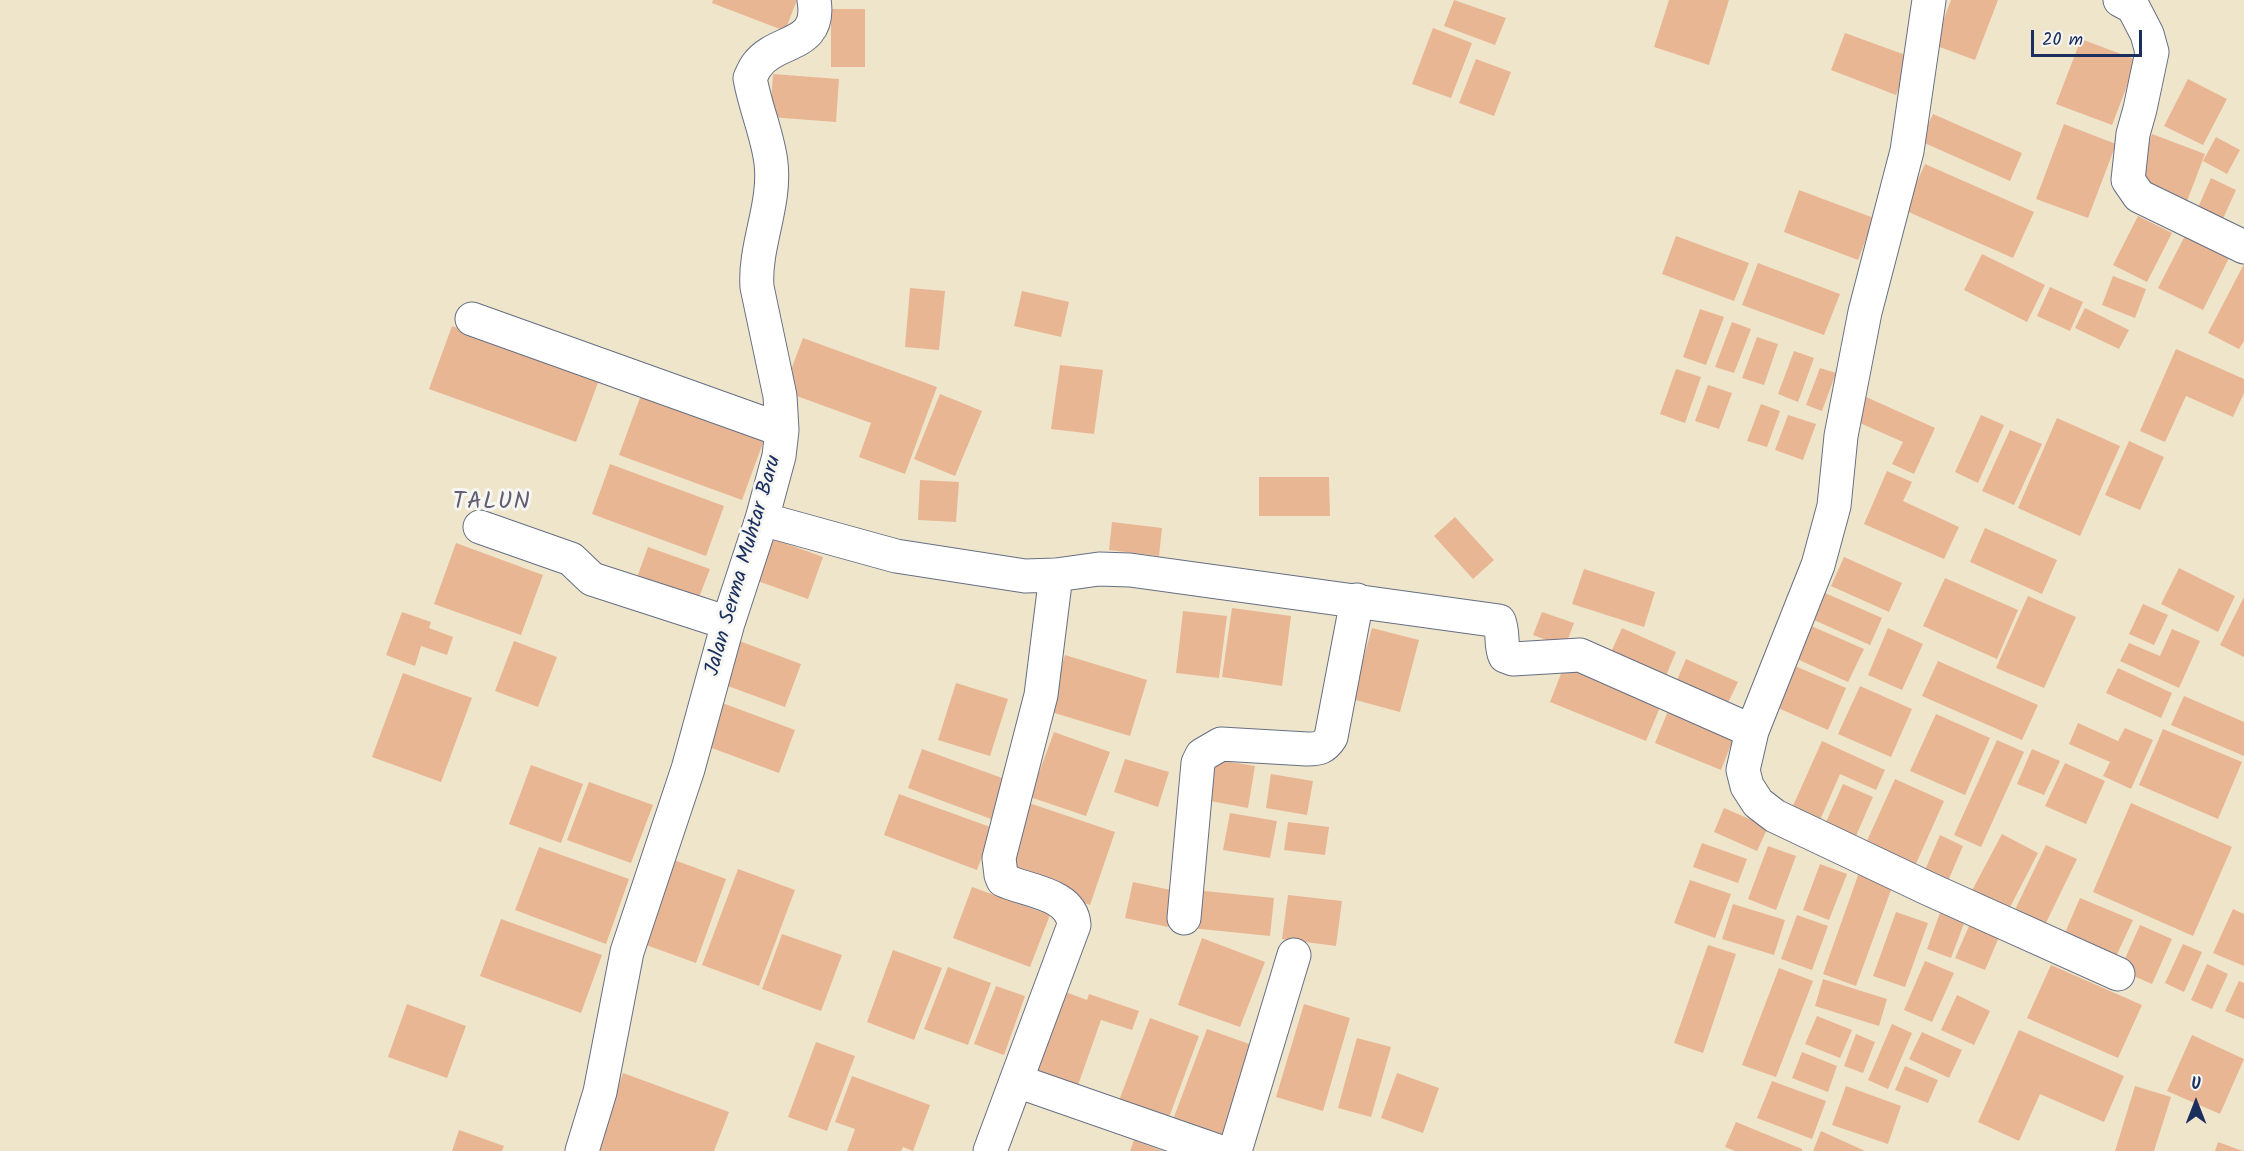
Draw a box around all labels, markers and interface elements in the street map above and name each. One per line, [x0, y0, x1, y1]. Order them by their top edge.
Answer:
scale bar [2034, 18, 2145, 56]
text: 20 m [2042, 26, 2083, 55]
street label: Jalan Serma Muhtar Baru [701, 453, 789, 679]
district label: TALUN [453, 490, 531, 518]
text: U [2191, 1072, 2201, 1097]
north arrow [2166, 1073, 2226, 1133]

